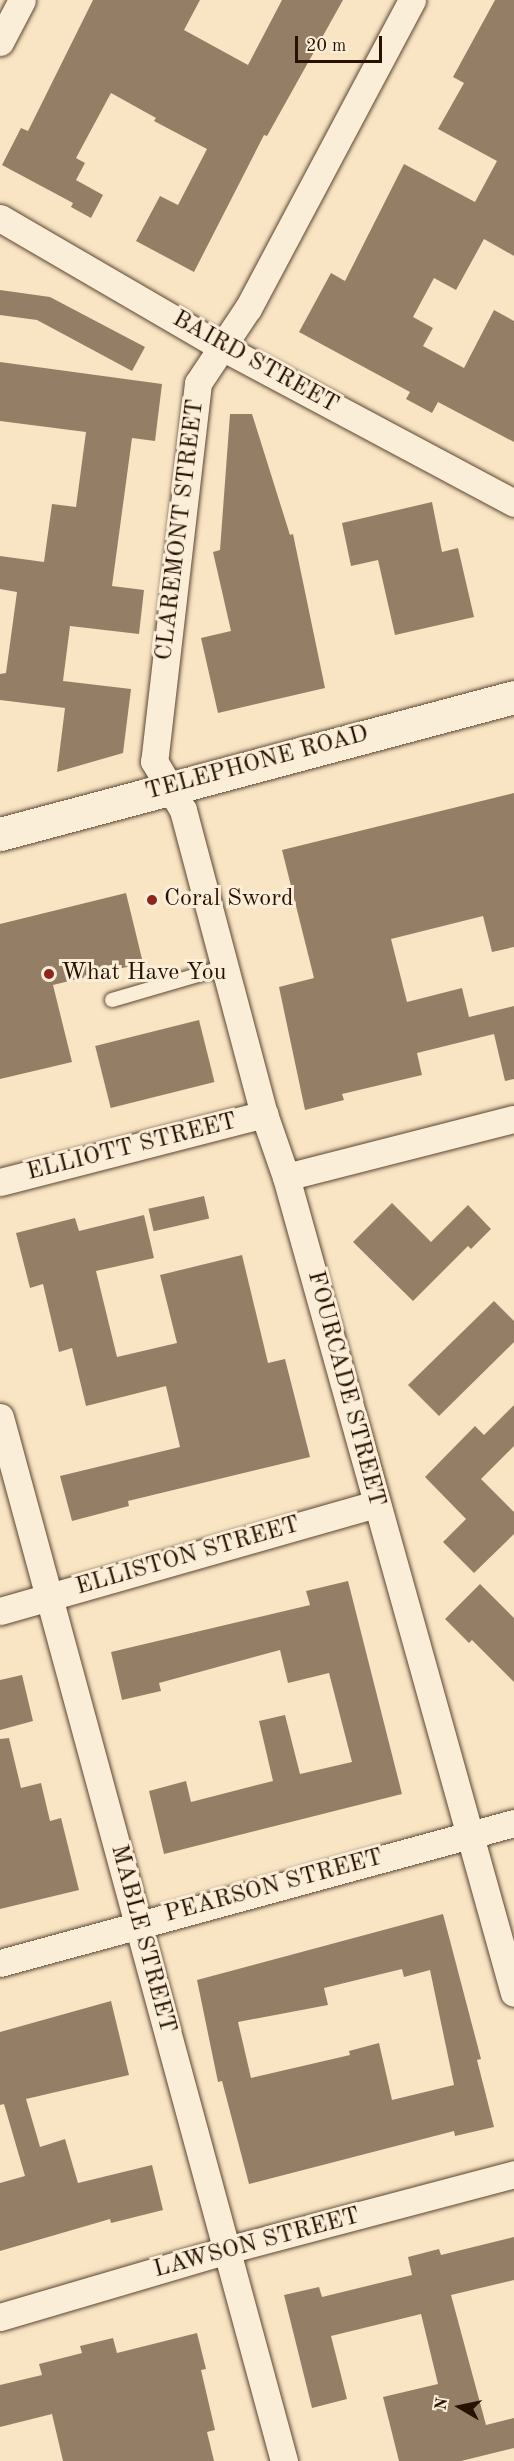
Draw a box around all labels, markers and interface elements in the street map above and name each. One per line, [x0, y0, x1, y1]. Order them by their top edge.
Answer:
scale bar [298, 24, 385, 62]
text: 20 m [306, 37, 346, 55]
street label: BAIRD STREET [167, 305, 343, 421]
street label: CLAREMONT STREET [151, 398, 211, 662]
street label: TELEPHONE ROAD [142, 720, 372, 808]
place label: Coral Sword [164, 886, 294, 914]
marker: Coral Sword [145, 893, 159, 907]
place label: What Have You [61, 960, 226, 988]
marker: What Have You [42, 967, 56, 981]
street label: ELLIOTT STREET [24, 1108, 240, 1188]
street label: FOURCADE STREET [300, 1268, 390, 1510]
street label: ELLISTON STREET [73, 1511, 303, 1603]
street label: MABLE STREET [103, 1842, 181, 2036]
street label: PEARSON STREET [162, 1844, 386, 1930]
street label: LAWSON STREET [151, 2203, 363, 2285]
north arrow [430, 2377, 490, 2437]
text: N [433, 2397, 451, 2411]

